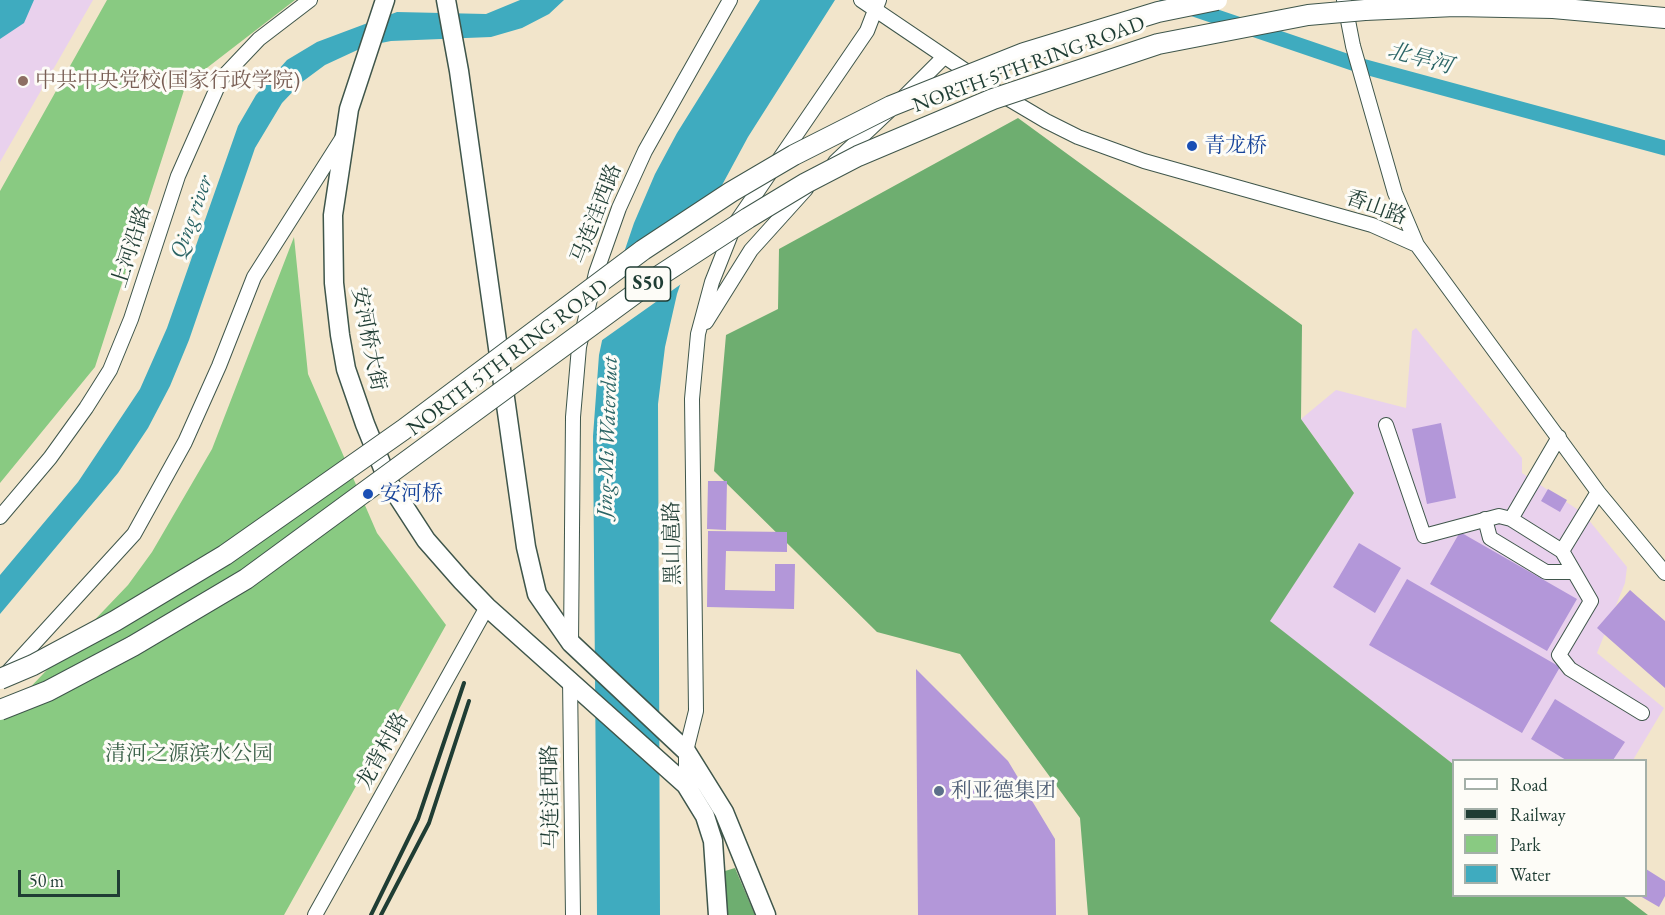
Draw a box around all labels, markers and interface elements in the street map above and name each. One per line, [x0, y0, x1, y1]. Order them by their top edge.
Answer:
street label: NORTH 5TH RING ROAD [910, 11, 1148, 119]
water label: 北旱河 [1385, 38, 1455, 80]
place label: 中共中央党校(国家行政学院) [35, 68, 300, 94]
marker: 中共中央党校(国家行政学院) [16, 74, 30, 88]
place label: 青龙桥 [1204, 133, 1267, 159]
marker: 青龙桥 [1185, 139, 1199, 153]
street label: 马连洼西路 [566, 160, 628, 268]
water label: Qing river [165, 172, 219, 262]
street label: 香山路 [1342, 185, 1410, 231]
street label: 上河沿路 [107, 203, 157, 291]
road number: S50 [626, 267, 670, 301]
street label: NORTH 5TH RING ROAD [403, 274, 613, 442]
street label: 安河桥大街 [346, 285, 390, 393]
water label: Jing-Mi Waterduct [592, 356, 624, 518]
place label: 安河桥 [380, 481, 443, 507]
marker: 安河桥 [361, 487, 375, 501]
street label: 黑山扈路 [660, 501, 686, 585]
street label: 龙背村路 [352, 708, 414, 794]
park label: 清河之源滨水公园 [105, 741, 273, 767]
street label: 马连洼西路 [537, 744, 565, 850]
legend [1452, 759, 1647, 897]
text: Road [1510, 773, 1548, 796]
place label: 利亚德集团 [951, 778, 1056, 804]
marker: 利亚德集团 [932, 784, 946, 798]
text: Railway [1510, 803, 1566, 826]
text: Park [1510, 833, 1541, 856]
scale bar [21, 858, 123, 896]
text: Water [1510, 863, 1551, 886]
text: 50 m [29, 869, 64, 892]

